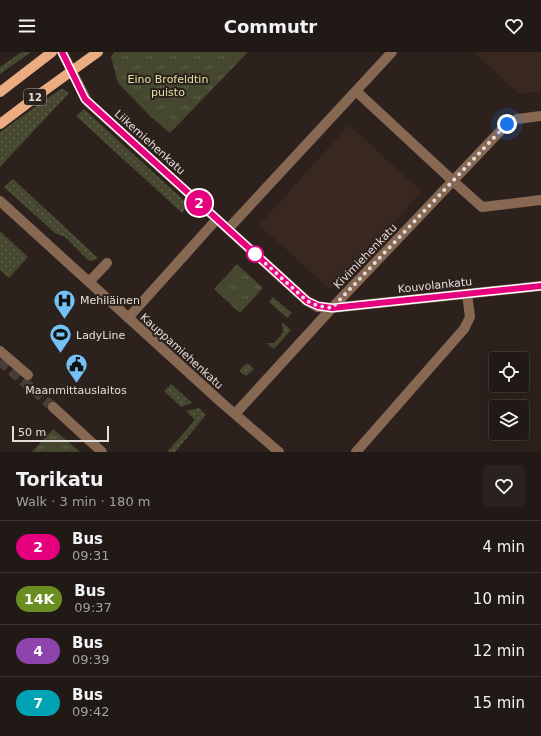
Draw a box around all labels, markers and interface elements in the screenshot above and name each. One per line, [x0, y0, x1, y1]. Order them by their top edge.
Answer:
icon: menu [16, 15, 38, 37]
icon: heart [503, 15, 525, 37]
text: Commutr [224, 16, 317, 37]
park label: Eino Brofeldtin puisto [128, 73, 208, 99]
road number: 12 [24, 89, 46, 105]
street label: Liikemiehenkatu [112, 107, 188, 177]
your location [497, 114, 517, 134]
line badge: 2 [186, 190, 212, 216]
text: 2 [194, 195, 204, 211]
street label: Kivimiehenkatu [331, 221, 400, 292]
unlabelled marker [246, 245, 264, 263]
street label: Kouvolankatu [397, 275, 473, 296]
hospital icon: Mehiläinen [51, 287, 77, 320]
place label: Mehiläinen [80, 294, 140, 307]
street label: Kauppamiehenkatu [138, 311, 226, 392]
sports icon: LadyLine [47, 322, 73, 355]
place label: LadyLine [76, 329, 126, 342]
public building icon: Maanmittauslaitos [63, 351, 89, 384]
map controls [489, 352, 529, 440]
button: locate [489, 352, 529, 392]
place label: Maanmittauslaitos [25, 384, 127, 397]
button: layers [489, 400, 529, 440]
scale bar [12, 424, 109, 443]
text: 50 m [18, 426, 46, 439]
button: heart [483, 465, 525, 507]
text: Torikatu [16, 468, 103, 490]
text: Walk · 3 min · 180 m [16, 494, 150, 509]
text: Bus [72, 530, 103, 548]
text: 4 min [482, 538, 525, 556]
text: 2 [33, 539, 43, 555]
text: 09:31 [72, 548, 109, 563]
text: Bus [74, 582, 105, 600]
text: 10 min [473, 590, 525, 608]
text: 14K [24, 591, 54, 607]
text: 09:37 [74, 600, 112, 615]
text: Bus [72, 634, 103, 652]
text: 12 min [473, 642, 525, 660]
text: 4 [33, 643, 43, 659]
text: 09:39 [72, 652, 109, 667]
text: Bus [72, 686, 103, 704]
text: 15 min [473, 694, 525, 712]
text: 7 [33, 695, 43, 711]
text: 09:42 [72, 704, 109, 719]

